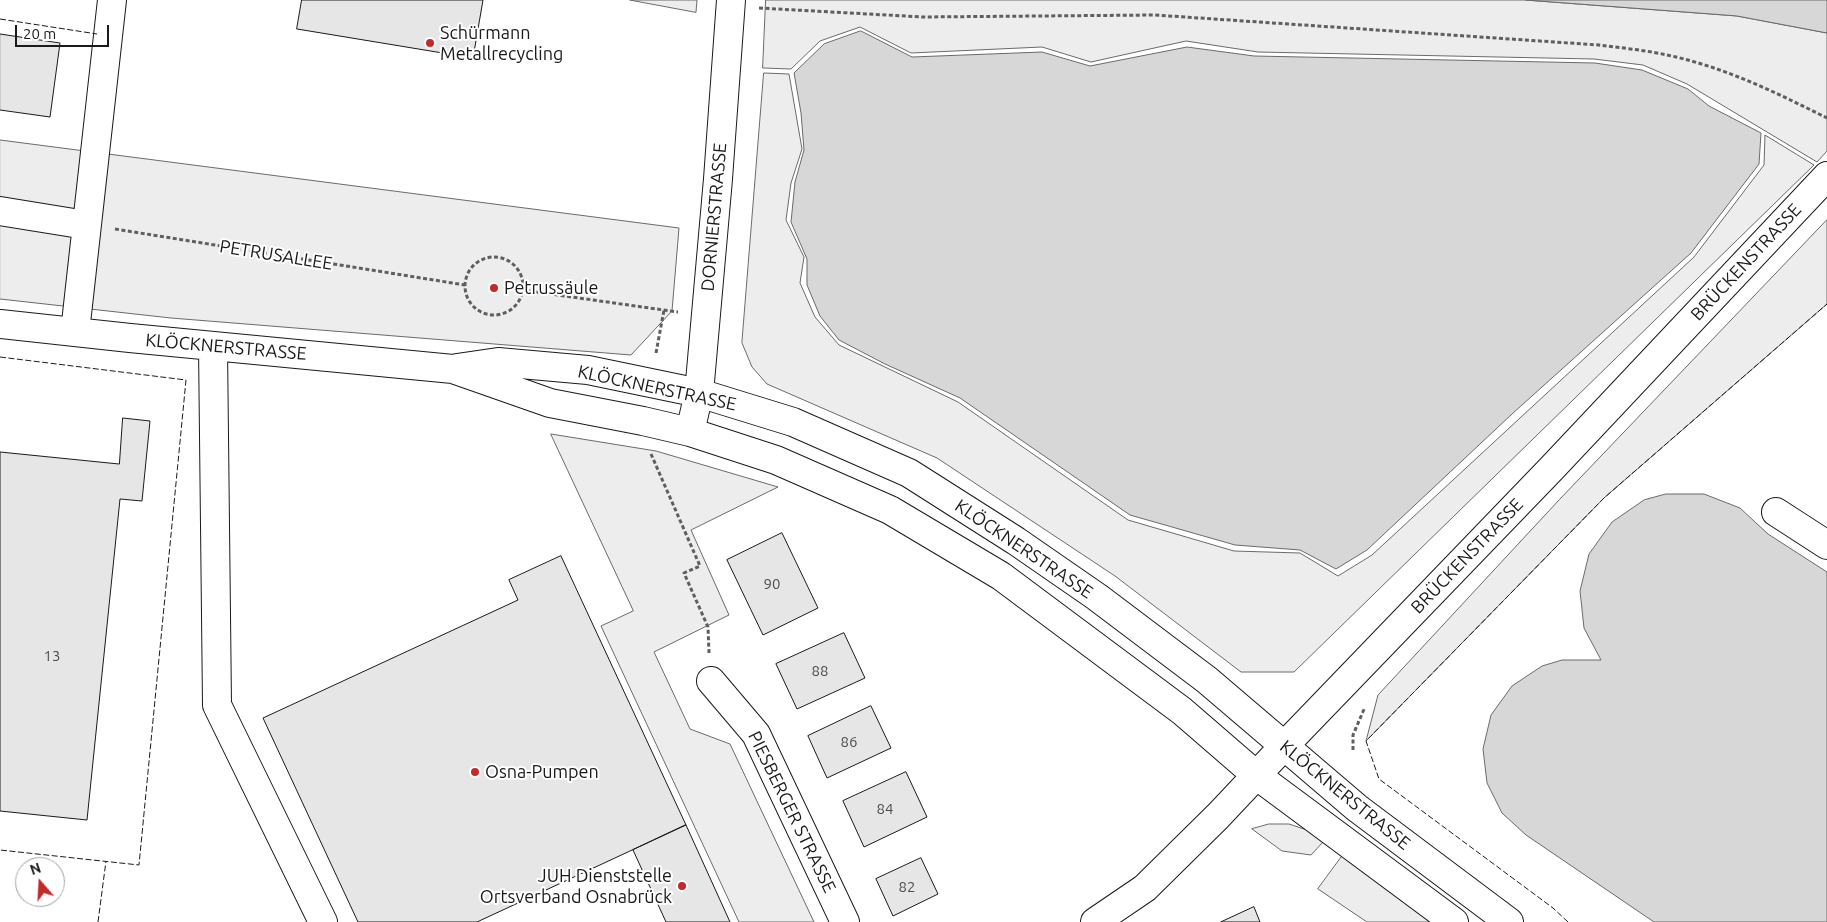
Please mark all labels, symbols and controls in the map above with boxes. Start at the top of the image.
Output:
scale bar [18,15,111,47]
place label: Schürmann Metallrecycling [440,22,563,64]
text: 20 m [23,25,56,42]
marker: Schürmann Metallrecycling [424,37,436,49]
street label: DORNIERSTRASSE [697,142,731,292]
street label: BRÜCKENSTRASSE [1686,199,1806,325]
street label: PETRUSALLEE [218,235,334,275]
place label: Petrussäule [504,277,598,299]
marker: Petrussäule [488,282,500,294]
street label: KLÖCKNERSTRASSE [144,329,308,365]
street label: KLÖCKNERSTRASSE [576,361,738,415]
street label: BRÜCKENSTRASSE [1406,494,1528,618]
street label: KLÖCKNERSTRASSE [951,495,1097,603]
house number: 90 [764,575,780,593]
house number: 13 [44,647,60,665]
house number: 88 [812,662,828,680]
street label: PIESBERGER STRASSE [743,728,841,896]
house number: 86 [841,733,857,751]
street label: KLÖCKNERSTRASSE [1275,736,1415,854]
place label: Osna-Pumpen [485,761,599,783]
marker: Osna-Pumpen [469,766,481,778]
house number: 84 [877,800,893,818]
north arrow [15,857,65,907]
text: N [28,859,43,878]
place label: JUH Dienststelle Ortsverband Osnabrück [480,865,672,908]
house number: 82 [899,878,915,896]
marker: JUH Dienststelle Ortsverband Osnabrück [676,880,688,892]

